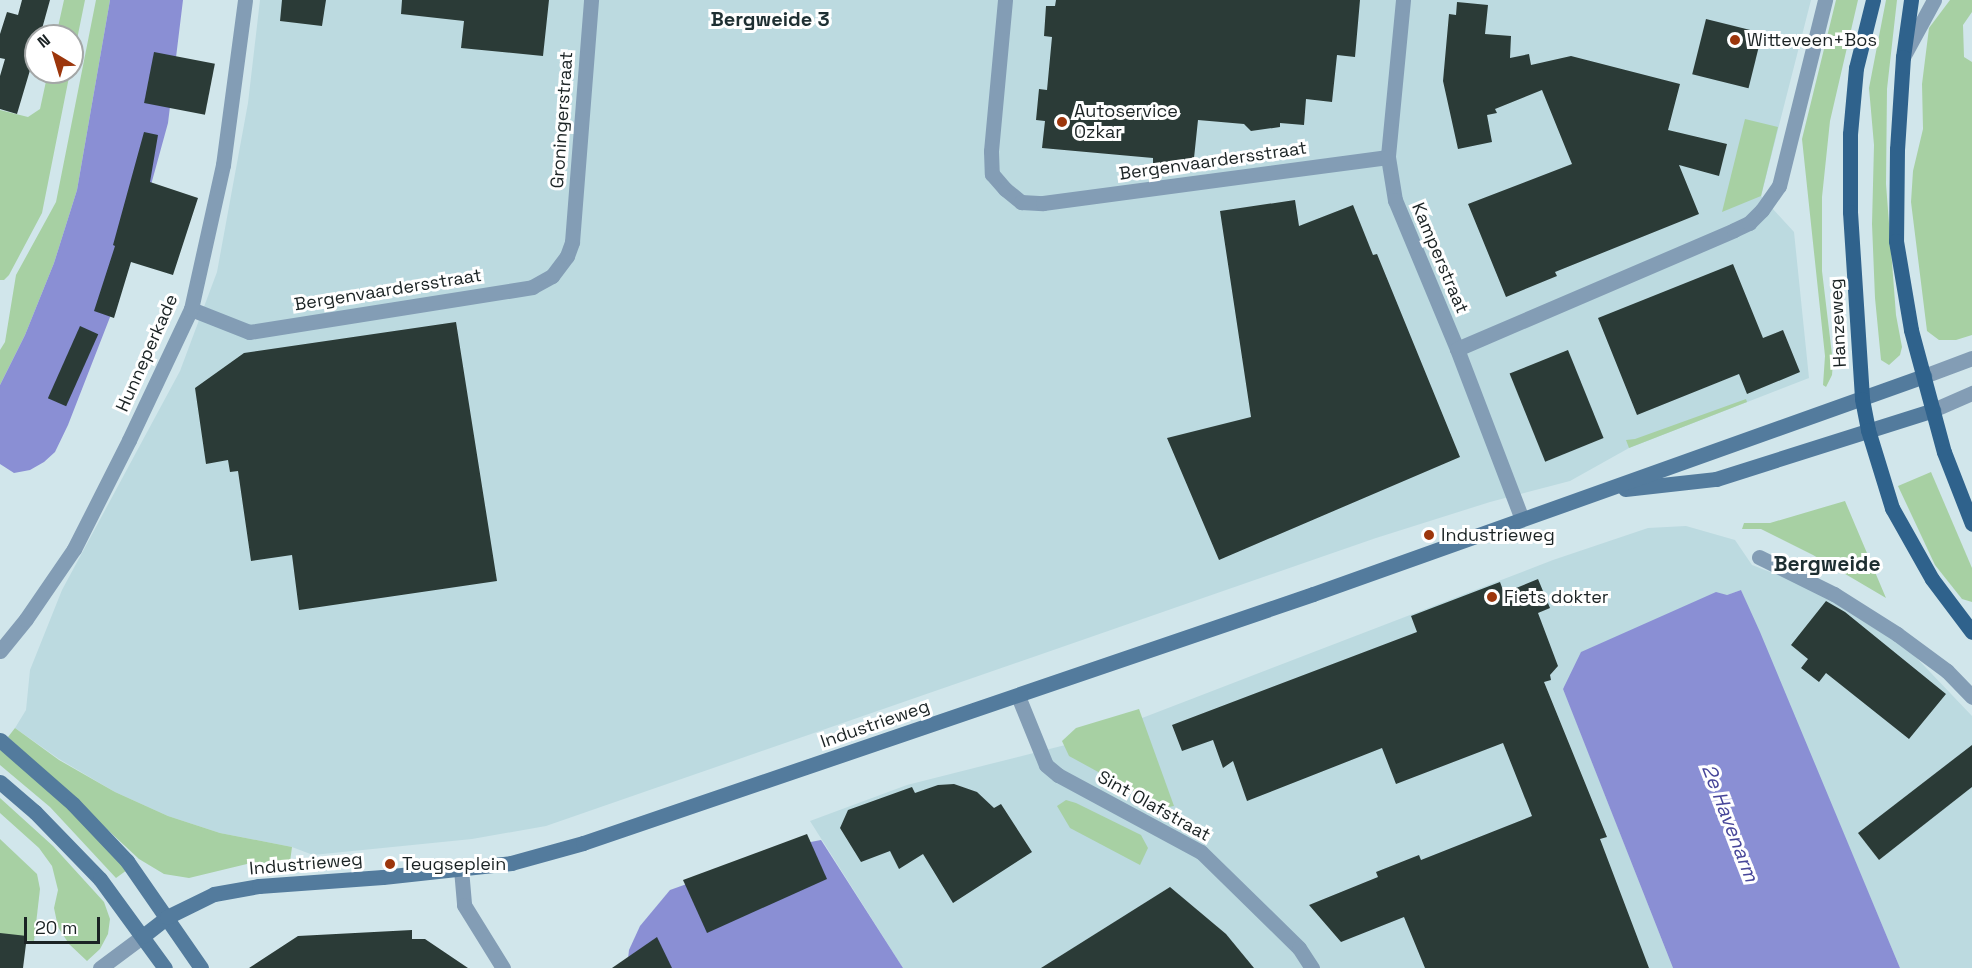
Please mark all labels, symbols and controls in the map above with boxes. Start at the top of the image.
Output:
district label: Bergweide 3 [710,7,830,31]
north arrow [24,24,84,84]
text: N [33,29,55,53]
place label: Witteveen+Bos [1747,29,1877,51]
marker: Witteveen+Bos [1728,33,1742,47]
street label: Groningerstraat [546,51,578,189]
place label: Autoservice Ozkar [1074,101,1178,144]
marker: Autoservice Ozkar [1055,115,1069,129]
street label: Bergenvaardersstraat [1118,137,1308,185]
street label: Kamperstraat [1407,199,1473,317]
street label: Bergenvaardersstraat [293,265,483,315]
street label: Hanzeweg [1825,278,1851,368]
street label: Hunneperkade [111,291,183,415]
place label: Industrieweg [1441,524,1555,546]
marker: Industrieweg [1422,528,1436,542]
district label: Bergweide [1773,551,1881,577]
place label: Fiets dokter [1504,586,1609,608]
marker: Fiets dokter [1485,590,1499,604]
street label: Industrieweg [818,695,932,753]
water label: 2e Havenarm [1697,761,1763,885]
street label: Sint Olafstraat [1094,766,1214,846]
street label: Industrieweg [248,848,364,880]
place label: Teugseplein [402,853,506,875]
marker: Teugseplein [383,857,397,871]
scale bar [27,905,104,943]
text: 20 m [35,916,78,939]

